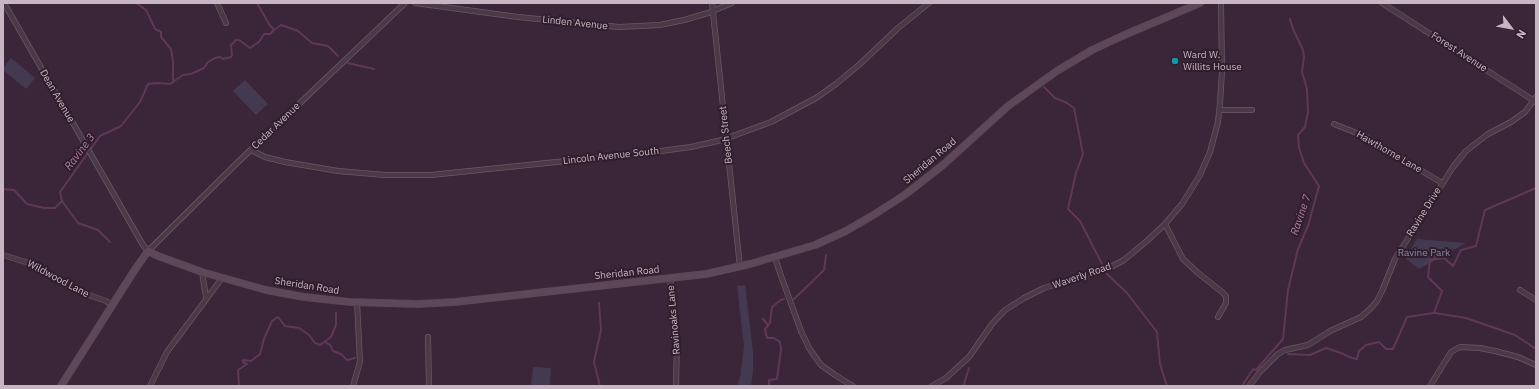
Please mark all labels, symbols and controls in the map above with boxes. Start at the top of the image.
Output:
north arrow [1491,8,1531,48]
street label: Linden Avenue [542,14,608,32]
text: N [1513,27,1529,41]
street label: Forest Avenue [1429,30,1489,74]
place label: Ward W. Willits House [1183,49,1242,72]
marker: Ward W. Willits House [1170,56,1180,66]
street label: Dean Avenue [37,67,77,125]
street label: Cedar Avenue [249,100,303,152]
street label: Beech Street [717,106,735,164]
street label: Hawthorne Lane [1354,128,1424,176]
water label: Ravine 3 [62,131,98,173]
street label: Sheridan Road [901,135,959,187]
street label: Lincoln Avenue South [562,145,660,167]
street label: Ravine Drive [1404,185,1444,239]
water label: Ravine 7 [1288,193,1314,237]
park label: Ravine Park [1398,247,1450,259]
street label: Wildwood Lane [25,258,91,300]
street label: Waverly Road [1051,260,1113,292]
street label: Sheridan Road [594,264,660,282]
street label: Sheridan Road [274,275,340,297]
street label: Ravinoaks Lane [665,285,683,355]

